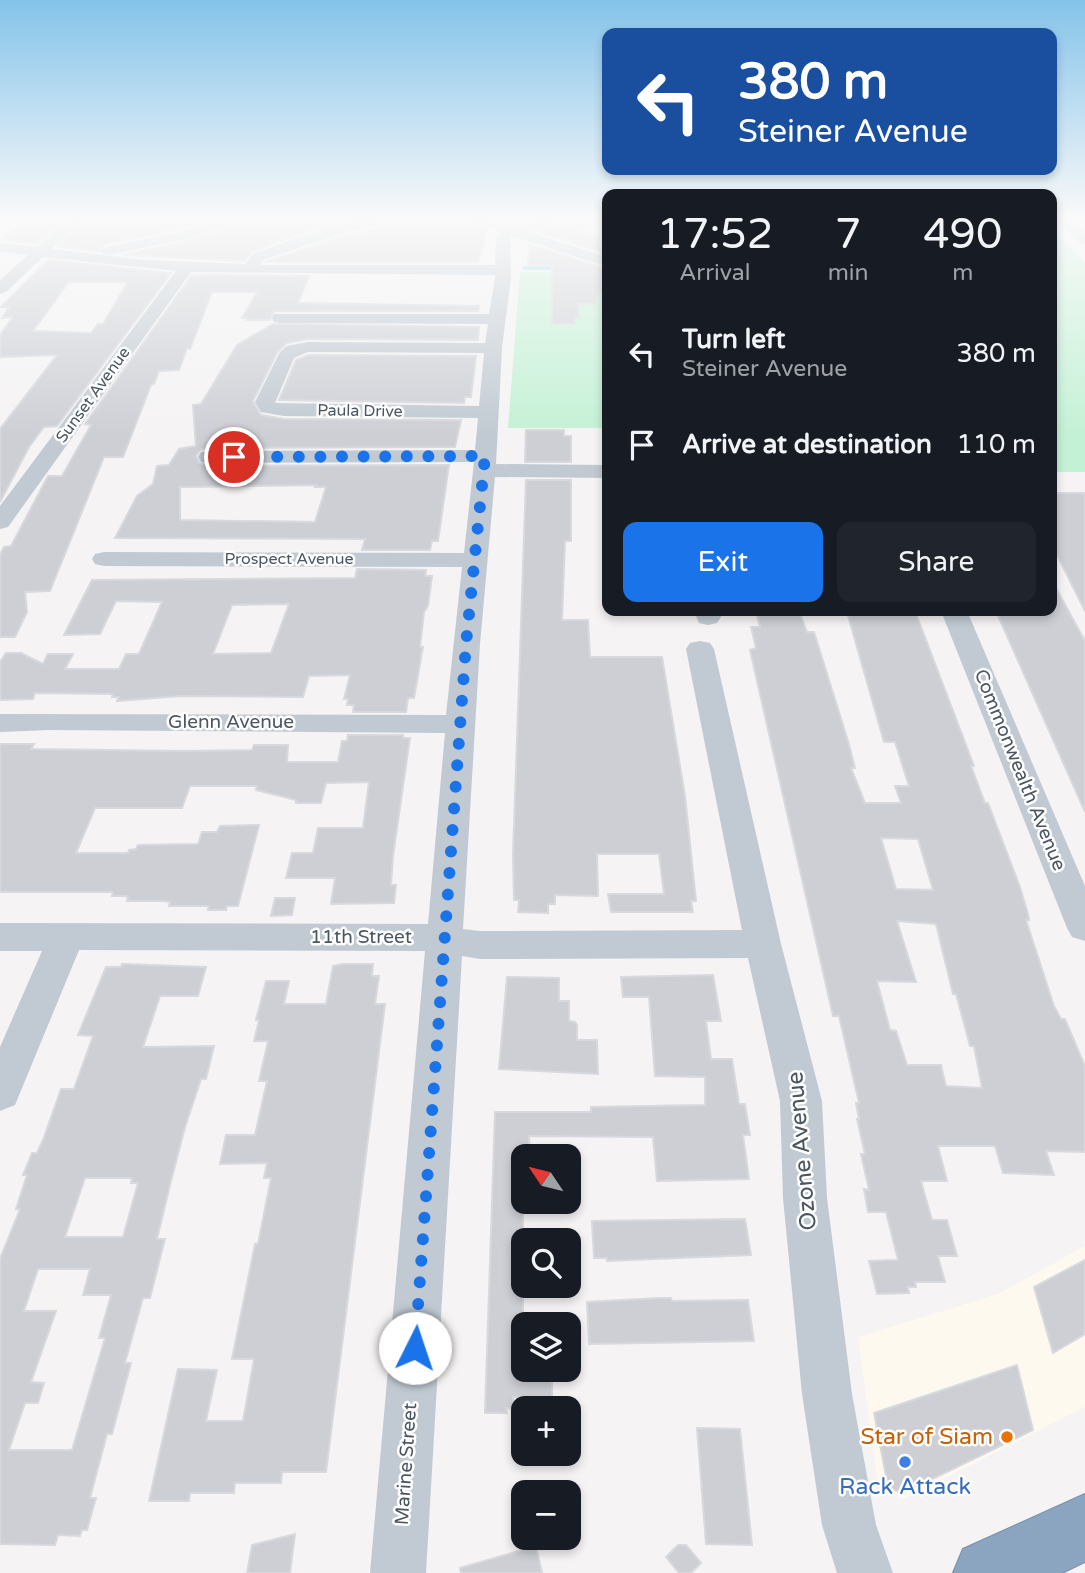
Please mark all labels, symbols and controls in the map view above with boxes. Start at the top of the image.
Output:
text: 380 m [738,53,888,112]
icon: left [623,56,714,147]
text: Steiner Avenue [738,113,968,151]
text: 17:52 [657,209,773,260]
text: 7 [835,209,861,260]
text: 490 [923,209,1002,260]
text: Arrival [679,259,750,287]
text: min [828,259,869,287]
text: m [952,259,973,287]
text: Turn left [682,324,785,355]
icon: left [623,335,661,373]
text: 380 m [956,338,1036,369]
street label: Sunset Avenue [52,343,134,447]
text: Steiner Avenue [682,355,847,383]
street label: Paula Drive [317,400,403,422]
icon: arrive [623,426,661,464]
pin [204,427,264,487]
text: Arrive at destination [682,429,932,460]
text: 110 m [956,429,1036,460]
icon: arrive [215,438,253,476]
button: Exit [623,522,823,602]
button: Share [837,522,1036,602]
street label: Prospect Avenue [224,549,354,569]
street label: Commonwealth Avenue [970,666,1070,874]
street label: Glenn Avenue [168,711,294,733]
street label: 11th Street [310,926,412,948]
street label: Ozone Avenue [781,1070,823,1232]
north arrow [511,1144,581,1214]
map controls [511,1144,581,1550]
button: search [511,1228,581,1298]
position arrow [378,1311,452,1385]
button: layers [511,1312,581,1382]
button: + [511,1396,581,1466]
street label: Marine Street [391,1402,421,1526]
place label: Star of Siam [860,1423,993,1451]
marker: Star of Siam [999,1429,1015,1445]
marker: Rack Attack [897,1454,913,1470]
place label: Rack Attack [839,1473,971,1501]
button: − [511,1480,581,1550]

